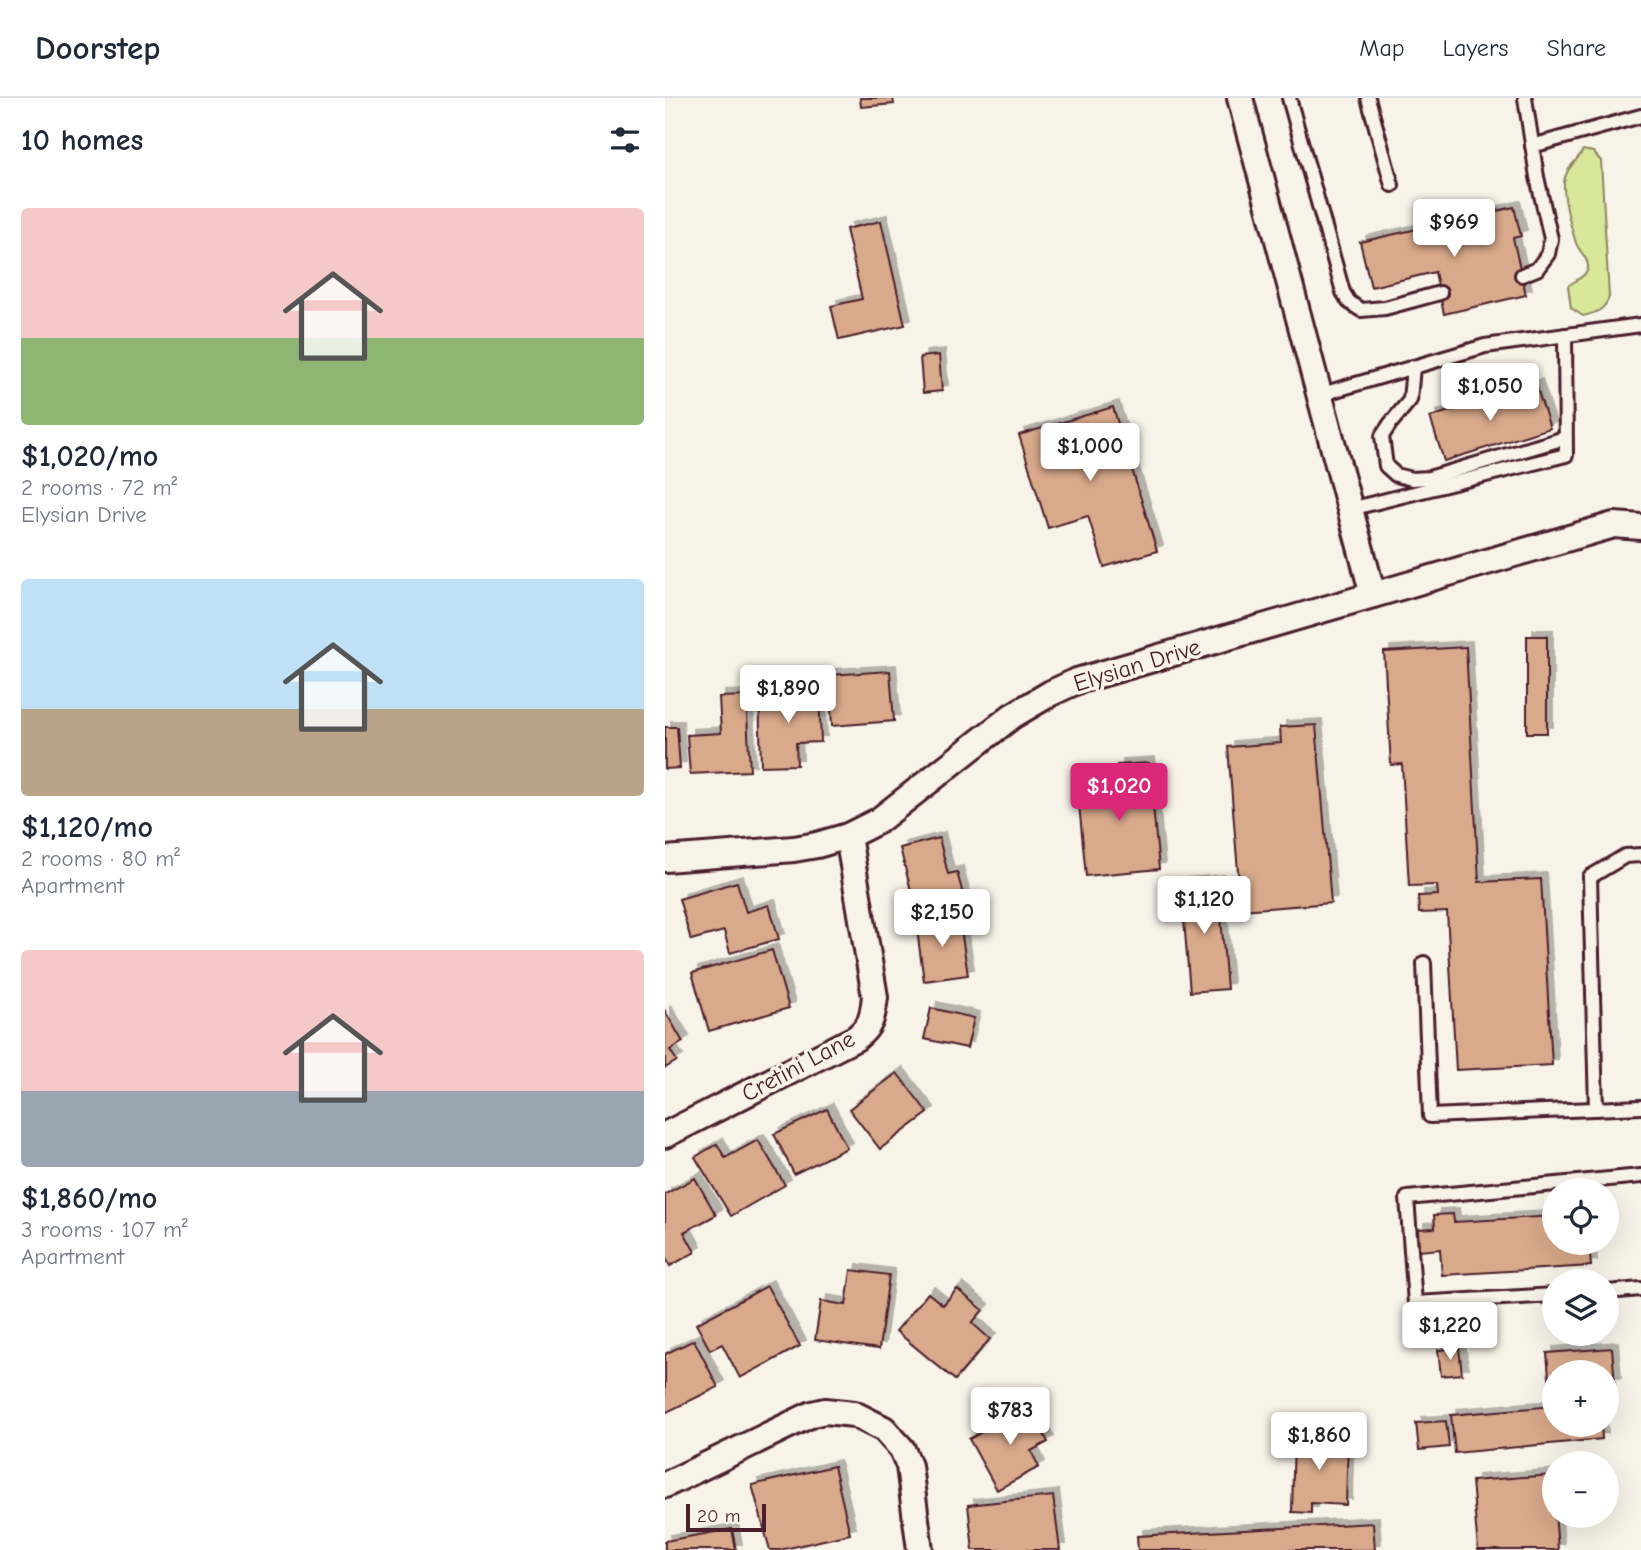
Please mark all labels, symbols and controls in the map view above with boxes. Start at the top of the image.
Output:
text: Doorstep [35,29,160,67]
text: Map [1359,34,1405,62]
text: Layers [1443,34,1508,62]
text: Share [1546,34,1606,62]
icon: filters [606,121,644,159]
text: 10 homes [21,123,143,158]
pin: $969 [1413,200,1495,259]
text: $969 [1429,208,1479,235]
icon: home [270,253,396,379]
pin: $1,050 [1433,364,1547,423]
text: $1,050 [1457,372,1523,399]
pin: $1,000 [1033,424,1147,483]
text: $1,000 [1057,432,1123,459]
text: $1,020/mo [21,439,158,474]
text: 2 rooms · 72 m² [21,474,177,501]
text: Elysian Drive [21,501,147,528]
icon: home [270,624,396,750]
street label: Elysian Drive [1070,632,1204,698]
pin: $1,890 [731,666,845,725]
text: $1,890 [756,674,820,701]
pin: $1,020 [1062,764,1176,823]
text: $1,020 [1086,772,1152,799]
text: $1,120/mo [21,810,153,845]
text: 2 rooms · 80 m² [21,845,180,872]
text: Apartment [21,872,124,899]
pin: $1,120 [1147,876,1261,936]
text: $1,120 [1174,885,1234,912]
pin: $2,150 [885,890,999,949]
text: $2,150 [910,898,974,925]
icon: home [270,995,396,1121]
street label: Cretini Lane [737,1024,859,1108]
map controls [1542,1178,1619,1528]
button: locate [1542,1178,1619,1255]
text: $1,860/mo [21,1181,157,1216]
text: 3 rooms · 107 m² [21,1216,188,1243]
text: Apartment [21,1243,124,1270]
button: layers [1542,1269,1619,1346]
pin: $1,220 [1393,1302,1507,1362]
text: $1,220 [1418,1311,1482,1338]
button: + [1542,1360,1619,1437]
pin: $783 [969,1388,1051,1447]
text: $783 [987,1396,1033,1423]
pin: $1,860 [1262,1412,1376,1472]
text: $1,860 [1287,1421,1351,1448]
button: − [1542,1451,1619,1528]
scale bar [686,1501,767,1533]
text: 20 m [697,1505,741,1527]

